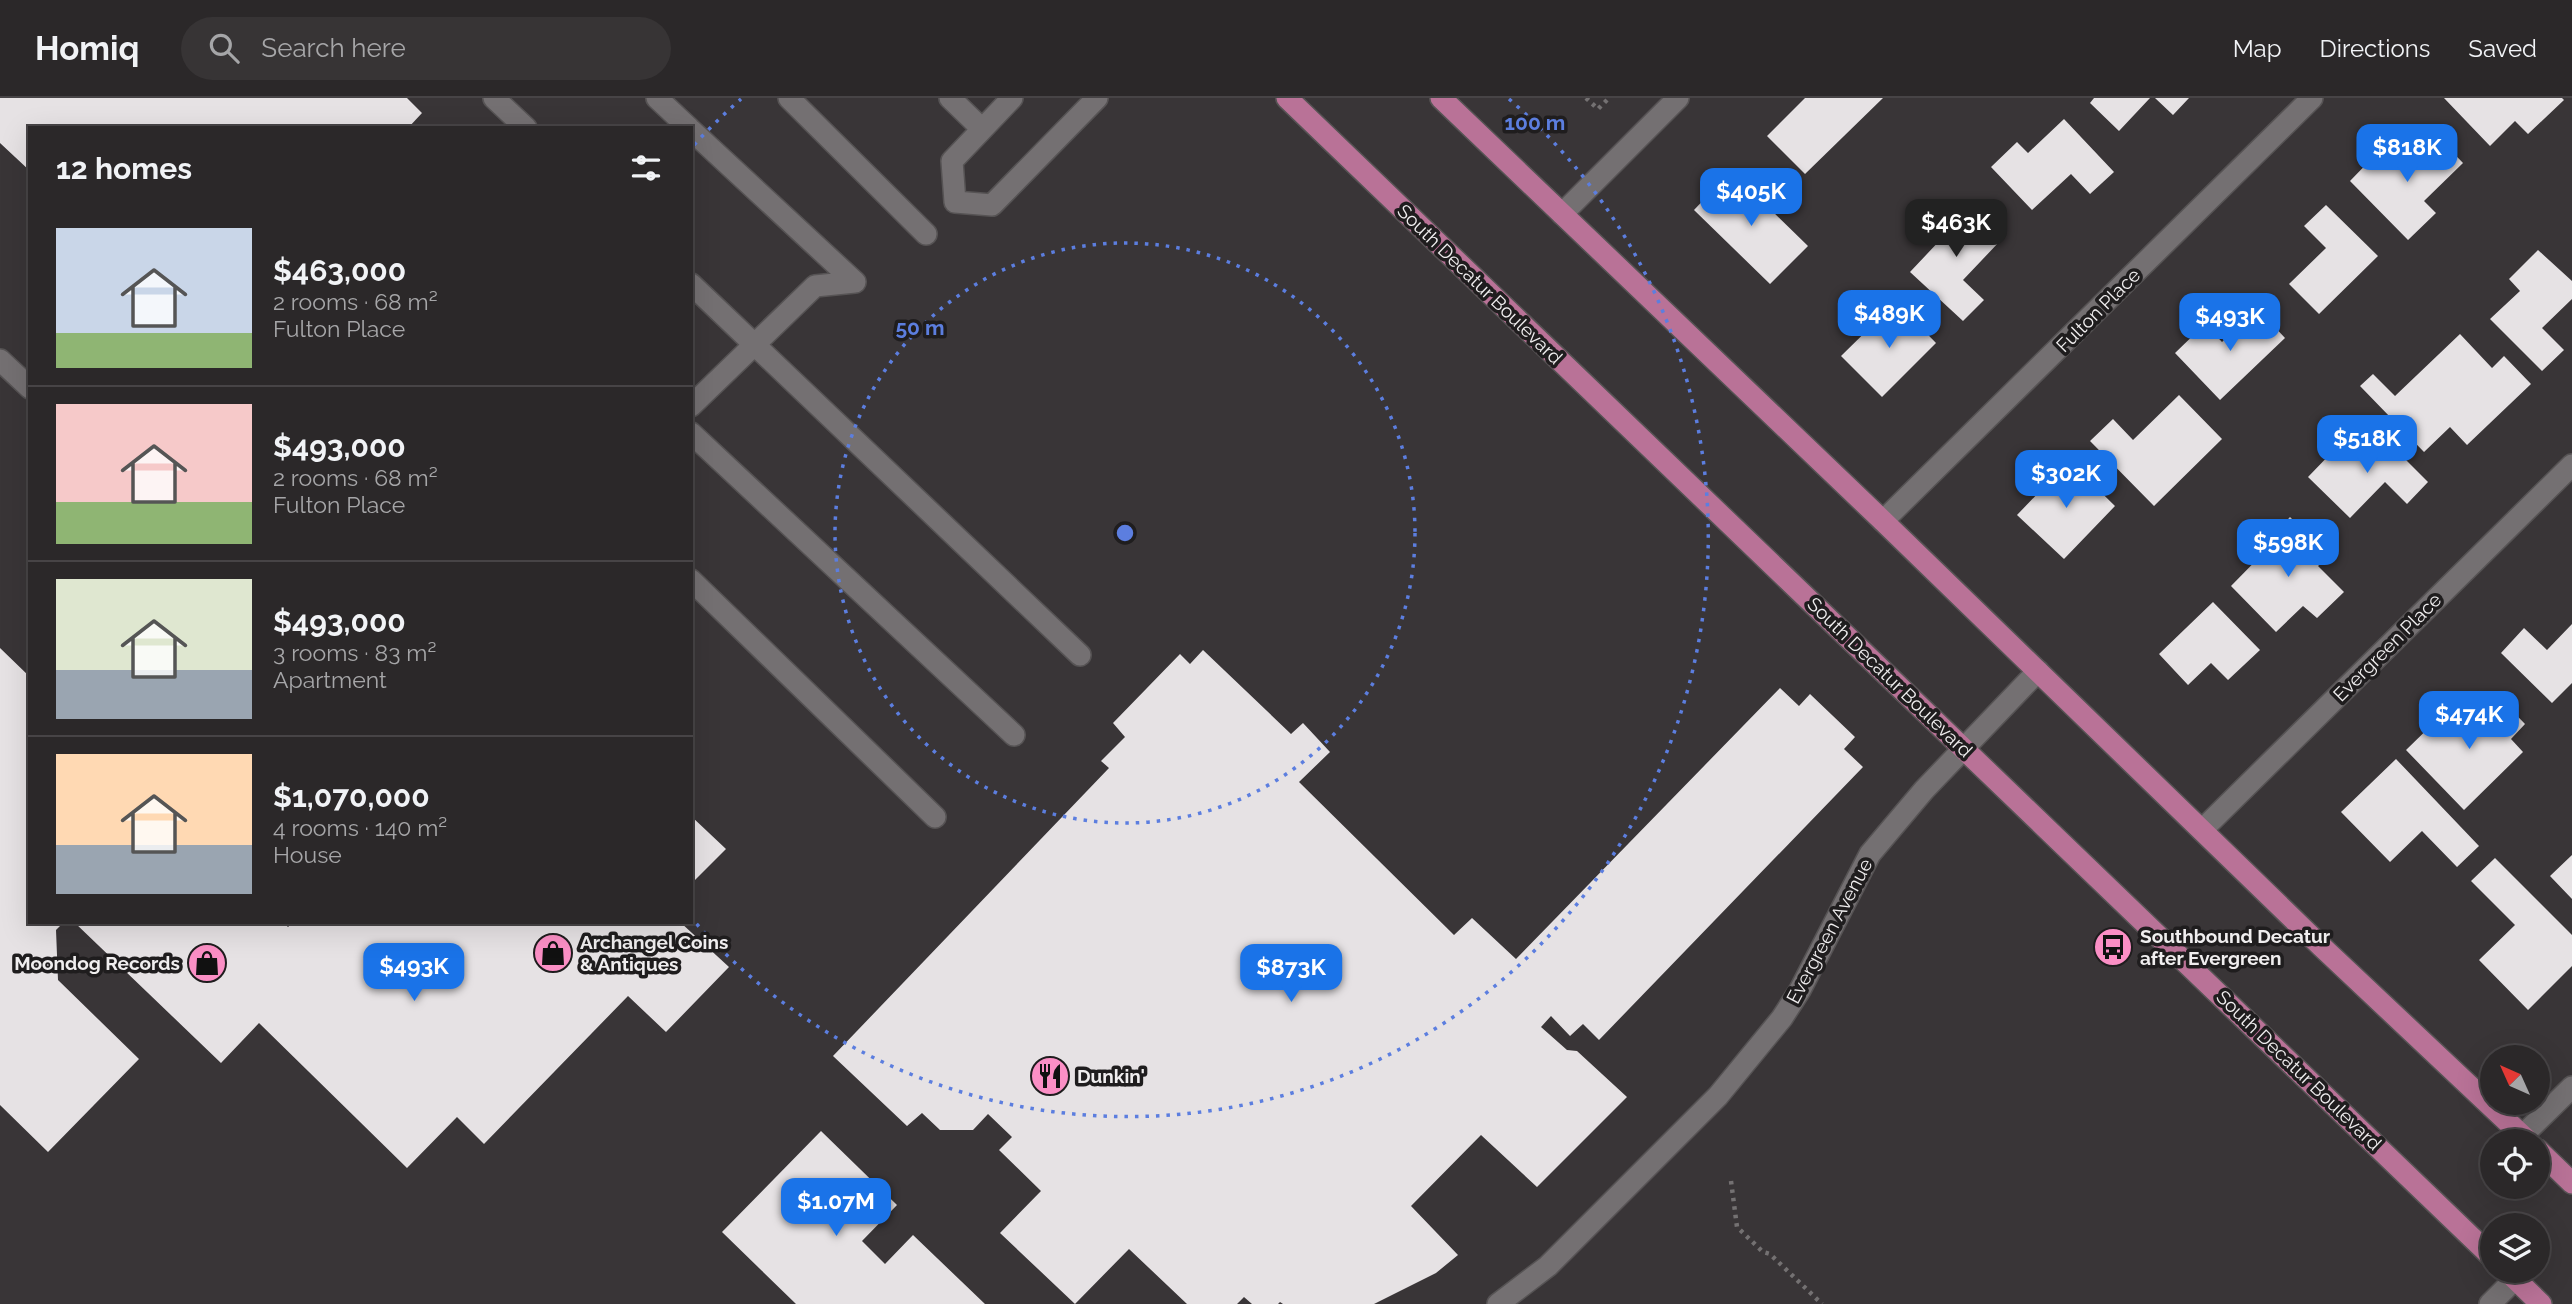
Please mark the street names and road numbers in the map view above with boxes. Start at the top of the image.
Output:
street label: South Decatur Boulevard [1393,200,1567,368]
street label: Fulton Place [2052,264,2144,356]
street label: Evergreen Place [2328,588,2446,706]
street label: South Decatur Boulevard [1803,593,1977,761]
street label: Evergreen Avenue [1782,855,1876,1007]
street label: South Decatur Boulevard [2212,986,2386,1154]

